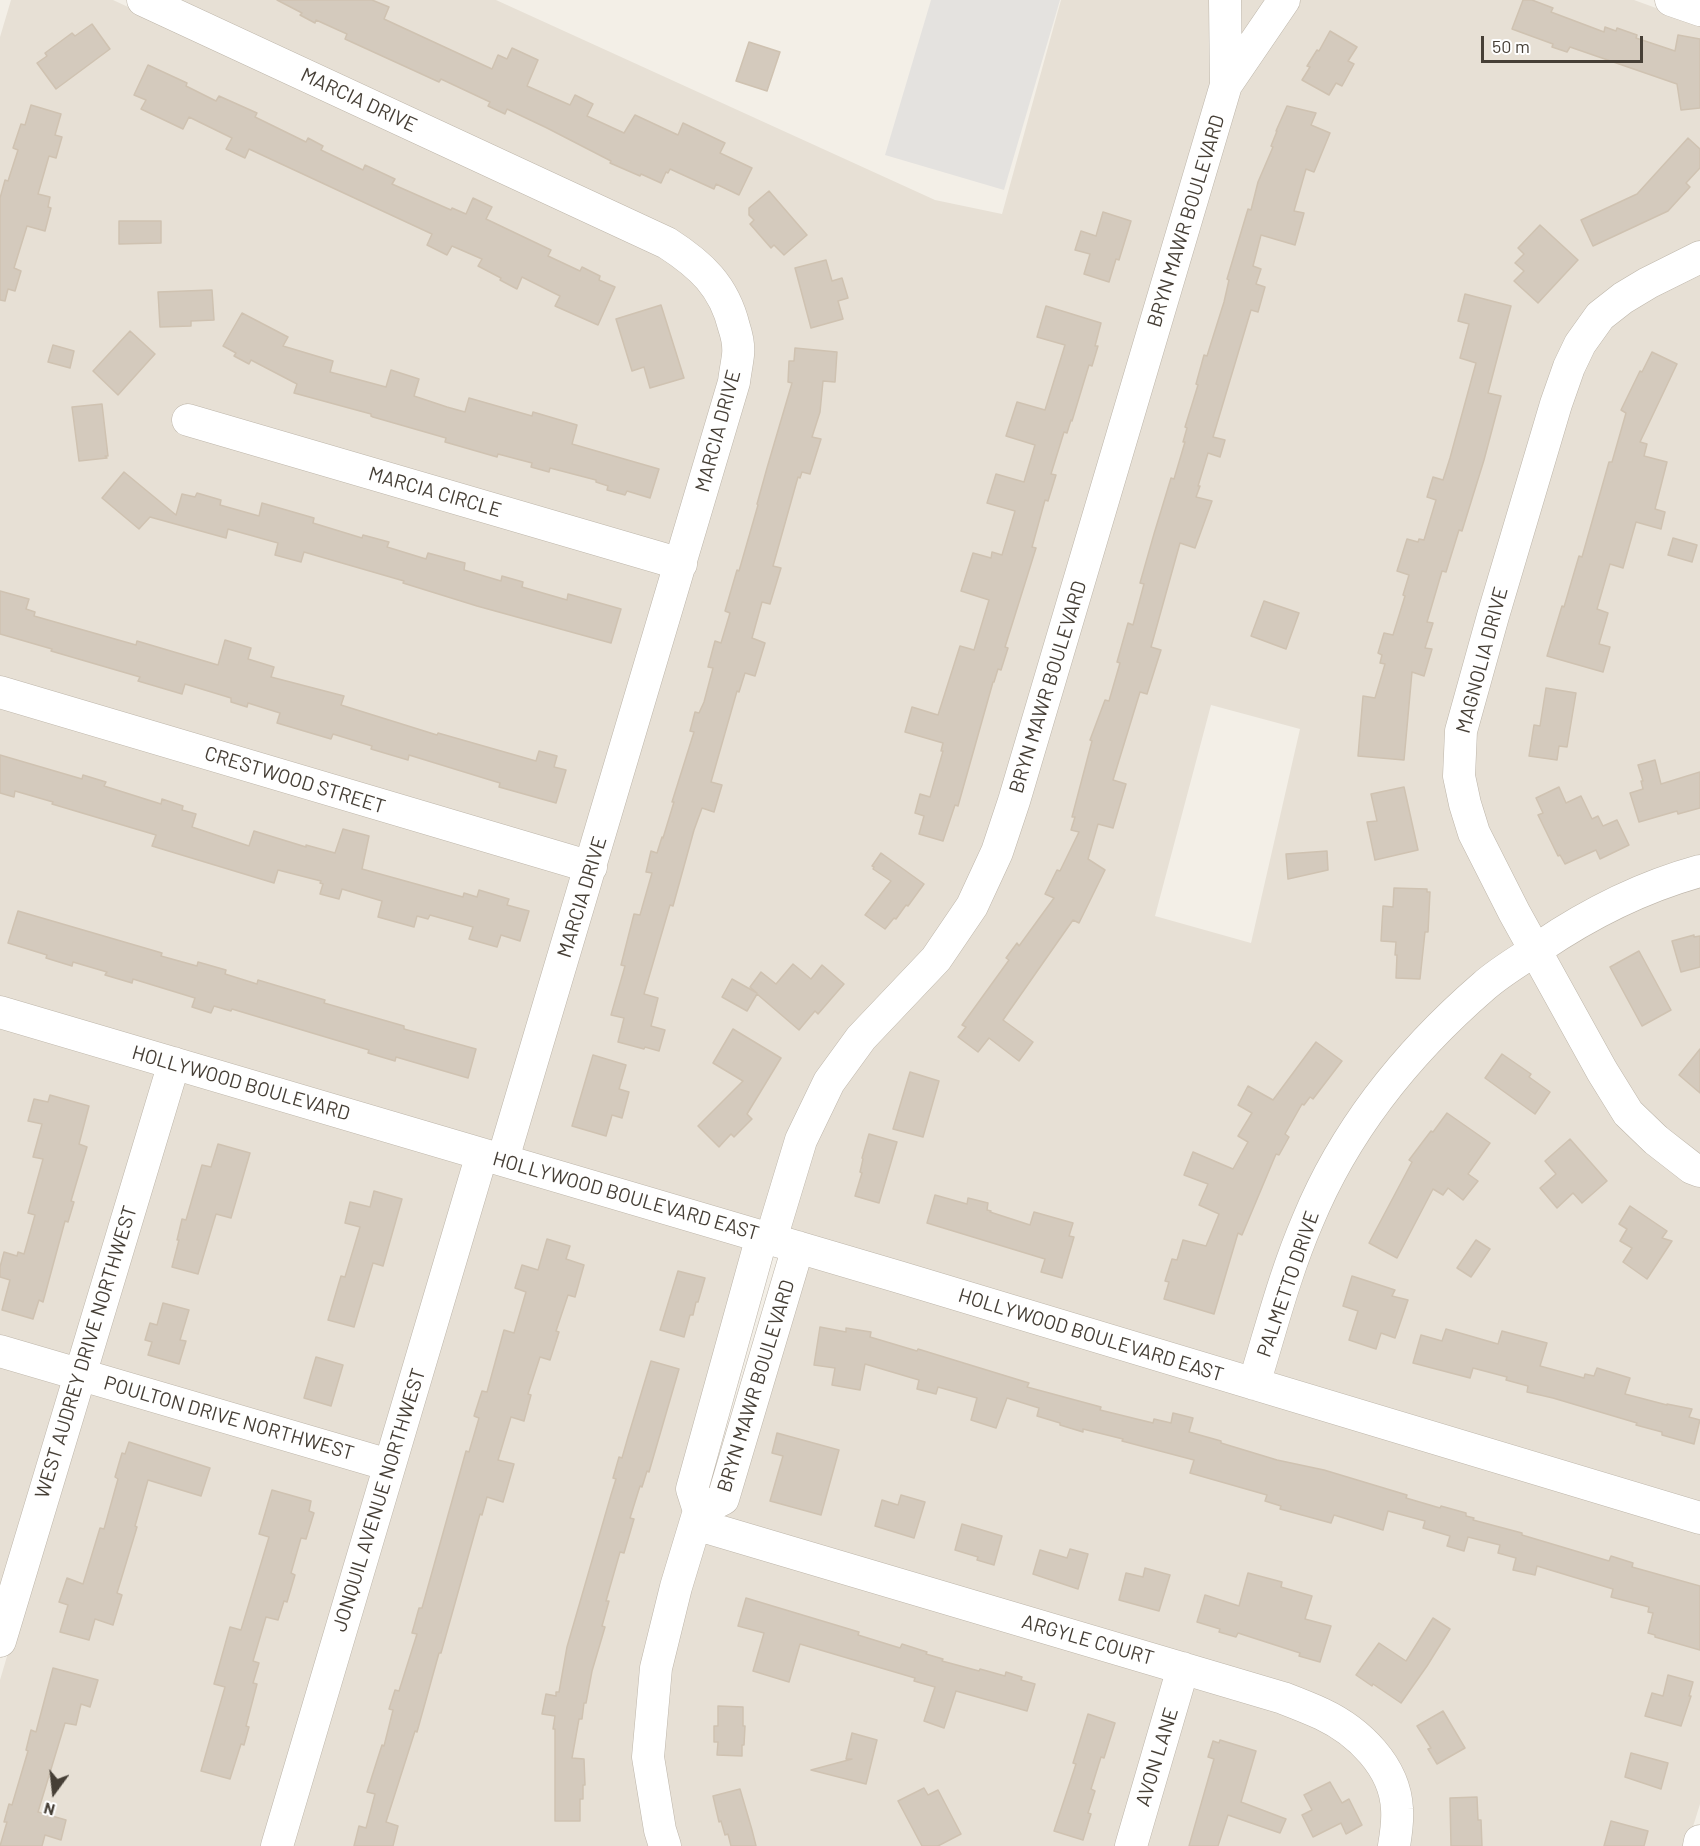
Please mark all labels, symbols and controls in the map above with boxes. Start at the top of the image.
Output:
scale bar [1484,24,1646,62]
text: 50 m [1492,35,1530,57]
street label: MARCIA DRIVE [297,63,421,137]
street label: BRYN MAWR BOULEVARD [1142,112,1230,330]
street label: MARCIA DRIVE [690,367,746,495]
street label: MARCIA CIRCLE [366,462,504,522]
street label: BRYN MAWR BOULEVARD [1004,578,1092,796]
street label: MAGNOLIA DRIVE [1451,584,1513,736]
street label: CRESTWOOD STREET [202,741,388,819]
street label: MARCIA DRIVE [552,833,612,961]
street label: HOLLYWOOD BOULEVARD [129,1040,353,1126]
street label: HOLLYWOOD BOULEVARD EAST [490,1146,762,1246]
street label: WEST AUDREY DRIVE NORTHWEST [30,1203,142,1501]
street label: PALMETTO DRIVE [1252,1208,1324,1360]
street label: BRYN MAWR BOULEVARD [712,1277,800,1495]
street label: HOLLYWOOD BOULEVARD EAST [956,1283,1226,1387]
street label: JONQUIL AVENUE NORTHWEST [327,1365,431,1635]
street label: POULTON DRIVE NORTHWEST [101,1371,357,1465]
street label: ARGYLE COURT [1019,1610,1157,1670]
street label: AVON LANE [1131,1705,1183,1809]
north arrow [24,1762,84,1822]
text: N [42,1799,57,1820]

